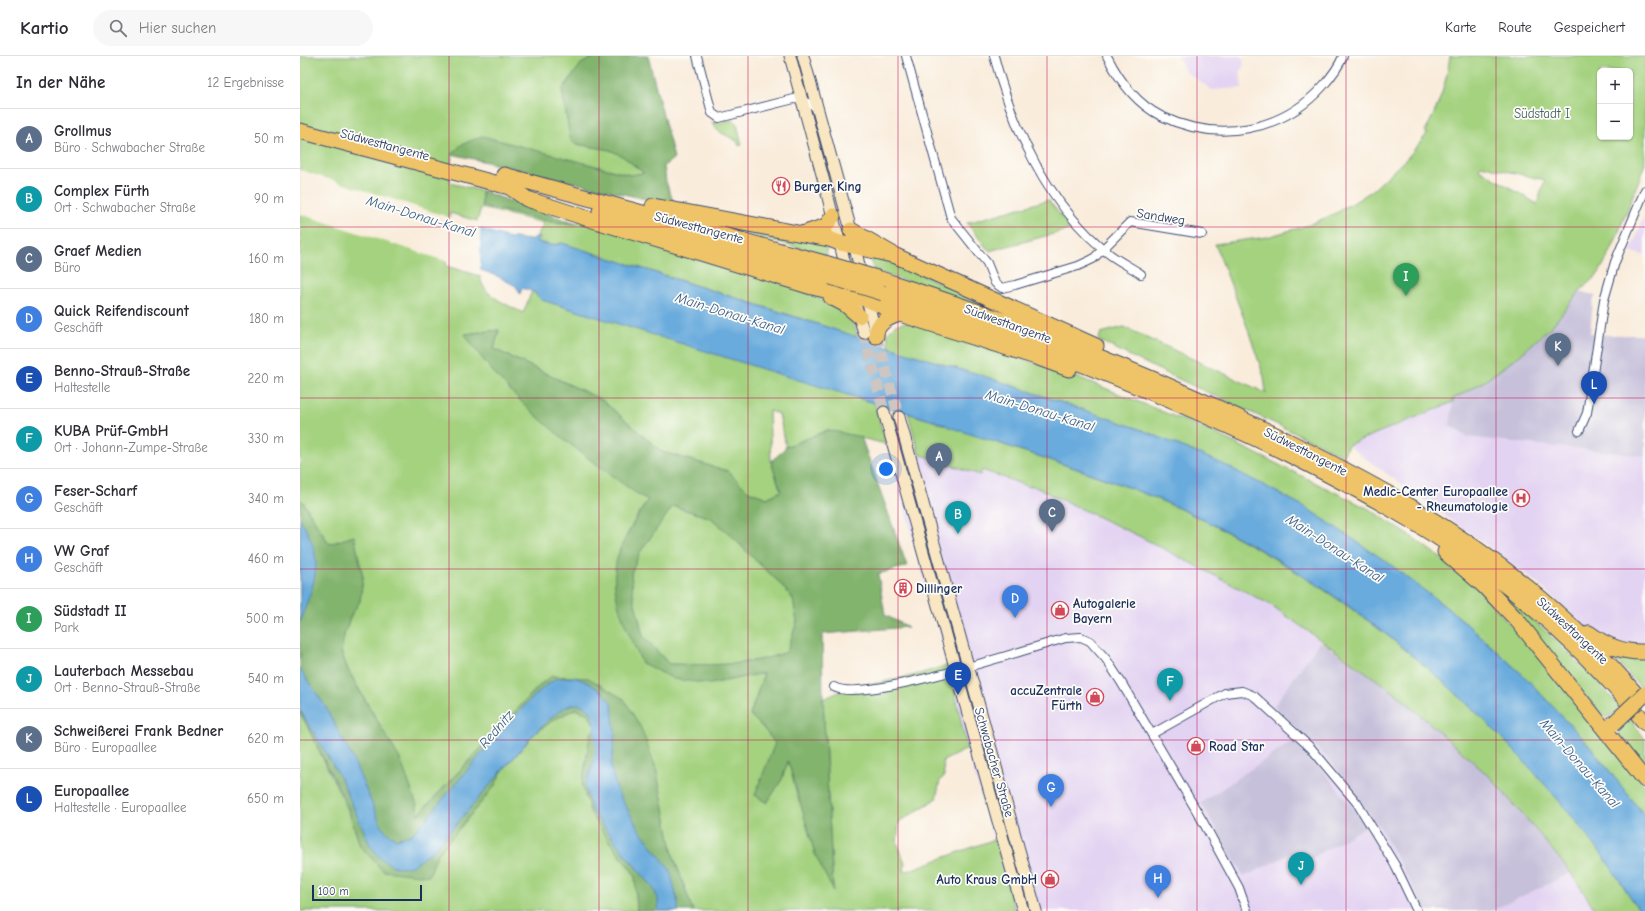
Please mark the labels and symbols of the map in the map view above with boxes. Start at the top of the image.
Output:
park label: Südstadt I [1514,106,1570,121]
street label: Südwesttangente [339,125,432,164]
restaurant icon: Burger King [771,176,791,196]
place label: Burger King [794,179,862,194]
water label: Main-Donau-Kanal [363,192,478,241]
street label: Sandweg [1136,205,1186,228]
street label: Südwesttangente [653,208,746,247]
pin: I [1393,263,1419,296]
water label: Main-Donau-Kanal [672,289,787,338]
street label: Südwesttangente [962,301,1054,346]
pin: K [1545,333,1571,366]
pin: L [1581,371,1607,404]
water label: Main-Donau-Kanal [982,386,1097,435]
street label: Südwesttangente [1262,424,1350,479]
pin: A [926,443,952,476]
your location [876,459,896,479]
place label: Medic-Center Europaallee - Rheumatologie [1363,484,1509,514]
hospital icon: Medic-Center Europaallee - Rheumatologie [1511,488,1531,508]
pin: C [1039,499,1065,532]
pin: B [945,501,971,534]
water label: Main-Donau-Kanal [1282,510,1388,587]
building icon: Dillinger [893,578,913,598]
place label: Dillinger [916,581,963,596]
pin: D [1002,585,1028,618]
street label: Südwesttangente [1534,594,1612,667]
place label: Autogalerie Bayern [1073,596,1136,626]
shop icon: Autogalerie Bayern [1050,600,1070,620]
pin: E [945,662,971,695]
pin: F [1157,668,1183,701]
place label: accuZentrale Fürth [1010,683,1083,713]
shop icon: accuZentrale Fürth [1085,687,1105,707]
water label: Rednitz [476,706,518,752]
street label: Schwabacher Straße [972,706,1017,819]
water label: Main-Donau-Kanal [1535,714,1624,812]
shop icon: Road Star [1186,736,1206,756]
place label: Road Star [1209,739,1265,754]
pin: G [1038,774,1064,807]
pin: J [1288,852,1314,885]
pin: H [1145,865,1171,898]
shop icon: Auto Kraus GmbH [1040,869,1060,889]
place label: Auto Kraus GmbH [936,872,1037,887]
scale bar [312,883,422,902]

